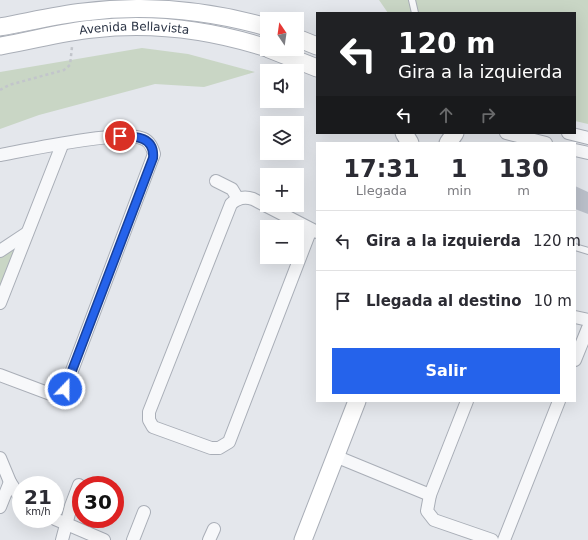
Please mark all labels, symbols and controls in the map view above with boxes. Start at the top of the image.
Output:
north arrow [260,12,304,56]
map controls [260,12,304,264]
street label: Avenida Bellavista [78,19,190,38]
text: 120 m [398,27,495,60]
icon: left [332,28,384,80]
text: Gira a la izquierda [398,61,563,82]
button: sound [260,64,304,108]
icon: left [393,104,415,126]
icon: ahead [435,104,457,126]
icon: right [477,104,499,126]
button: layers [260,116,304,160]
pin [103,119,137,153]
icon: arrive [109,125,131,147]
text: 17:31 [343,155,420,183]
text: 1 [451,155,467,183]
text: 130 [499,155,549,183]
button: + [260,168,304,212]
text: Llegada [356,183,407,198]
text: min [447,183,471,198]
text: m [517,183,530,198]
button: − [260,220,304,264]
icon: left [332,230,354,252]
text: Gira a la izquierda [366,232,521,250]
text: 120 m [533,232,581,250]
icon: arrive [332,290,354,312]
text: Llegada al destino [366,292,521,310]
text: 10 m [533,292,572,310]
button: Salir [332,348,560,394]
position arrow [44,368,86,410]
speed limit sign: 30 [72,476,124,528]
text: 21 [24,485,52,509]
text: km/h [25,506,51,517]

